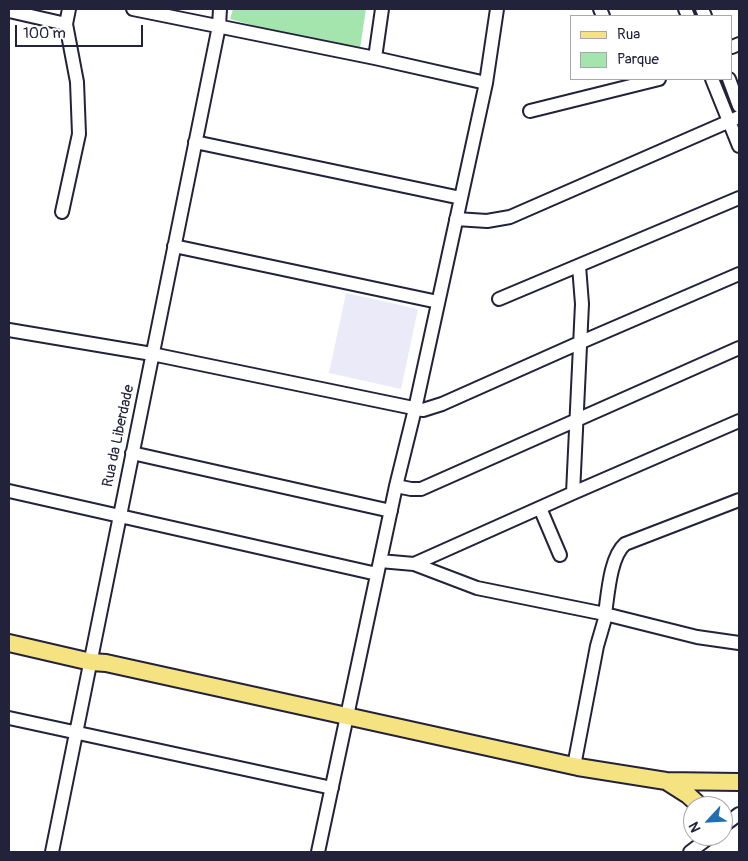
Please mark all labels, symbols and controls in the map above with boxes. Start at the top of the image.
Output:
scale bar [18,15,145,47]
legend [570,15,733,80]
text: 100 m [23,24,66,43]
text: Rua [617,25,640,44]
text: Parque [617,50,659,69]
street label: Rua da Liberdade [99,383,139,489]
north arrow [683,796,733,846]
text: N [685,819,705,835]

